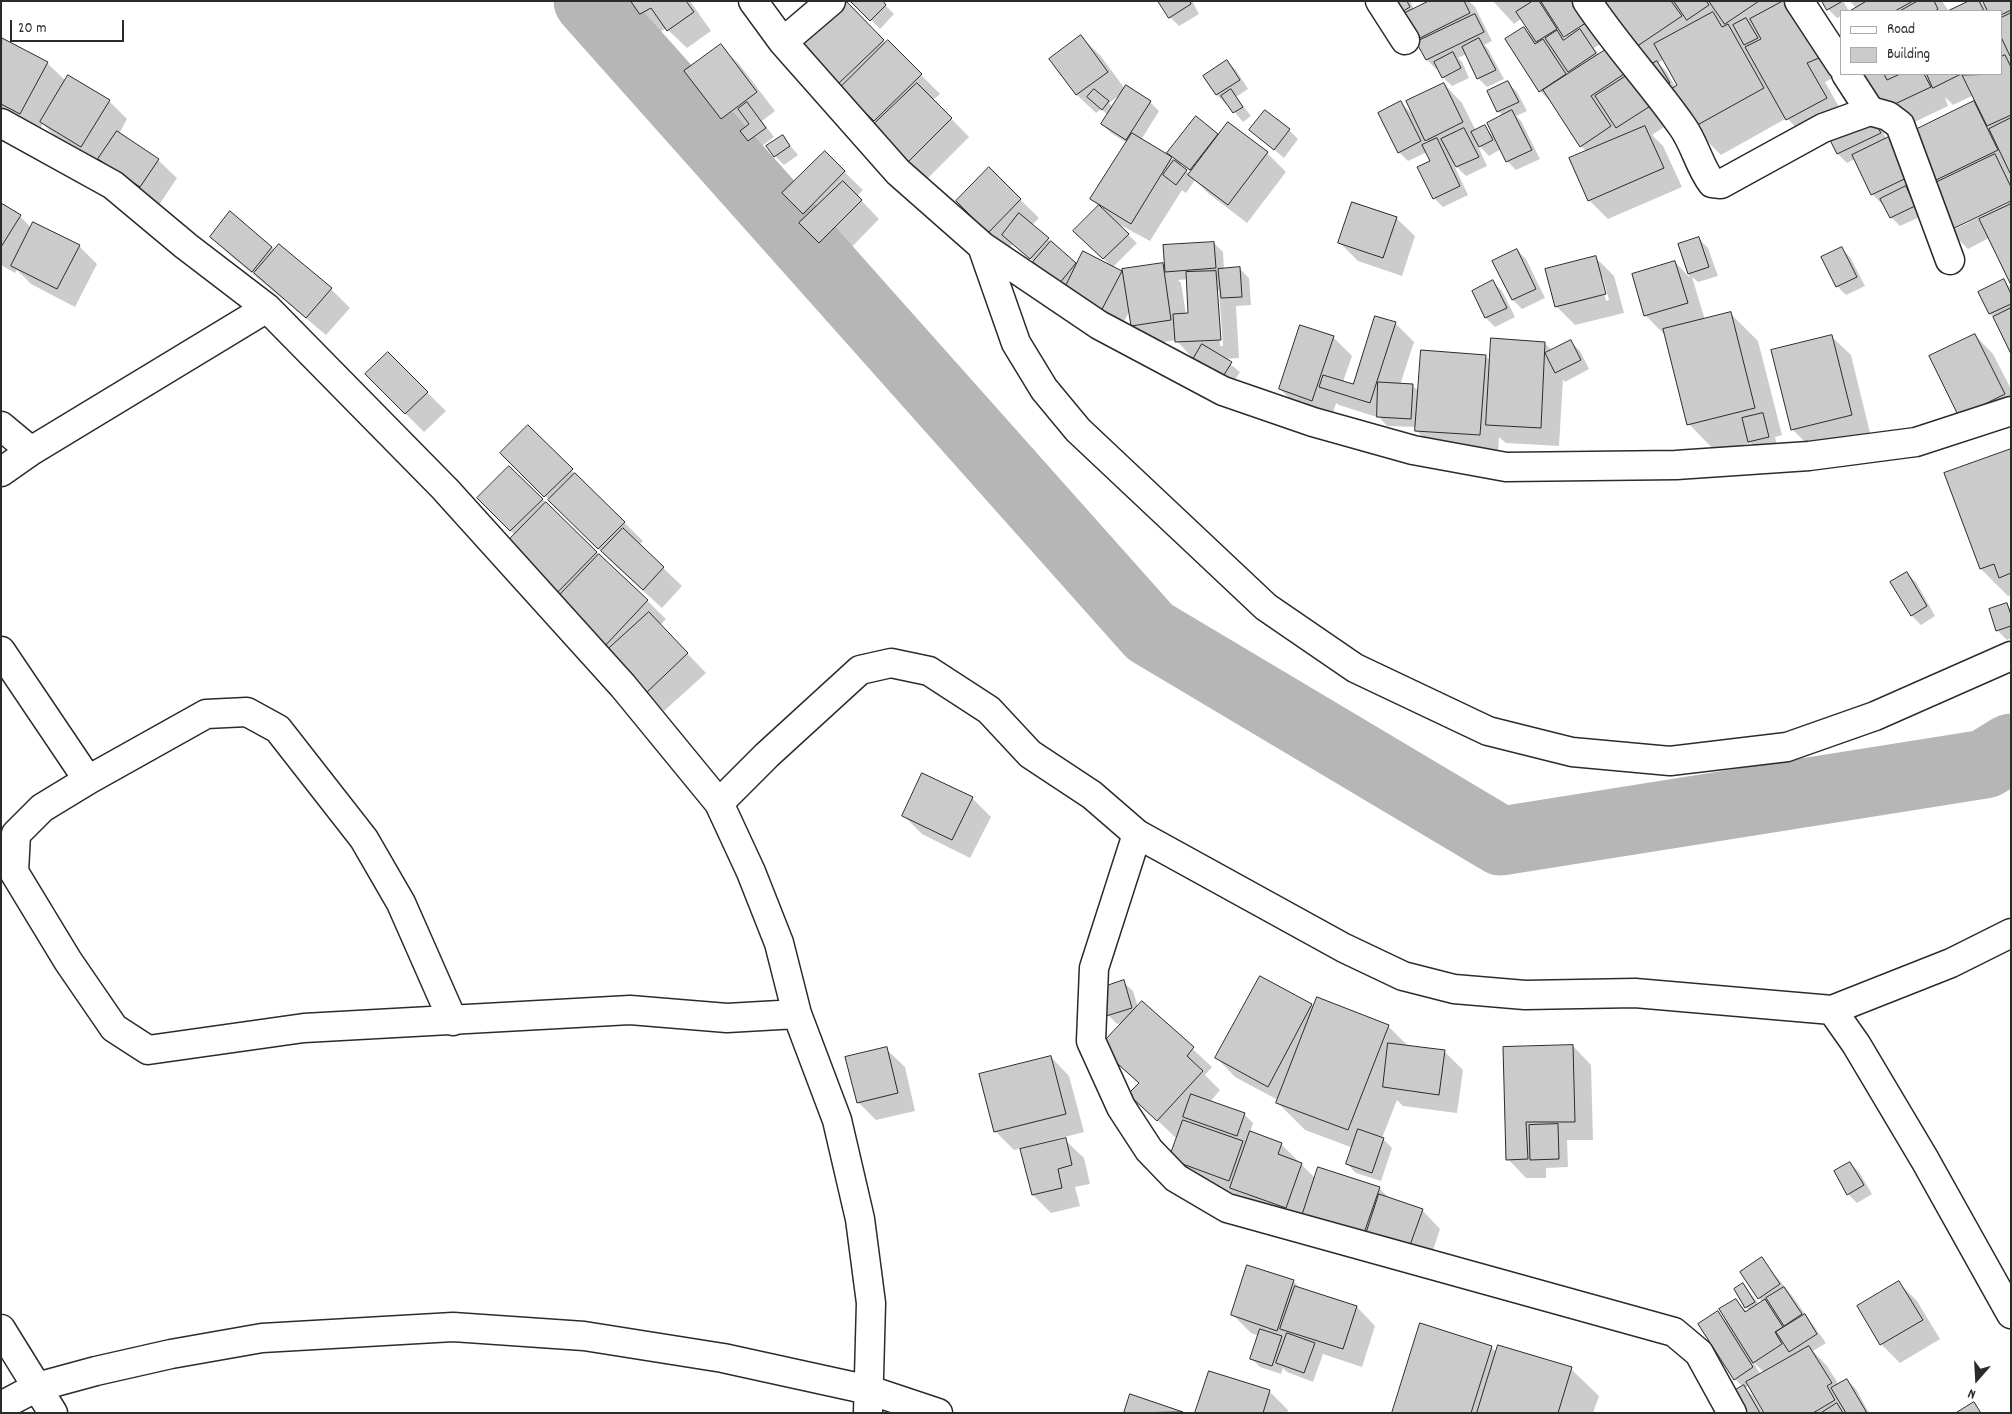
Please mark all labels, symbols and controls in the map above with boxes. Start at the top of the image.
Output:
scale bar [12,10,126,42]
legend [1840,10,2002,75]
text: 20 m [18,18,46,40]
text: Road [1887,19,1915,41]
text: Building [1887,44,1930,66]
north arrow [1952,1354,2002,1404]
text: N [1966,1383,1979,1404]

